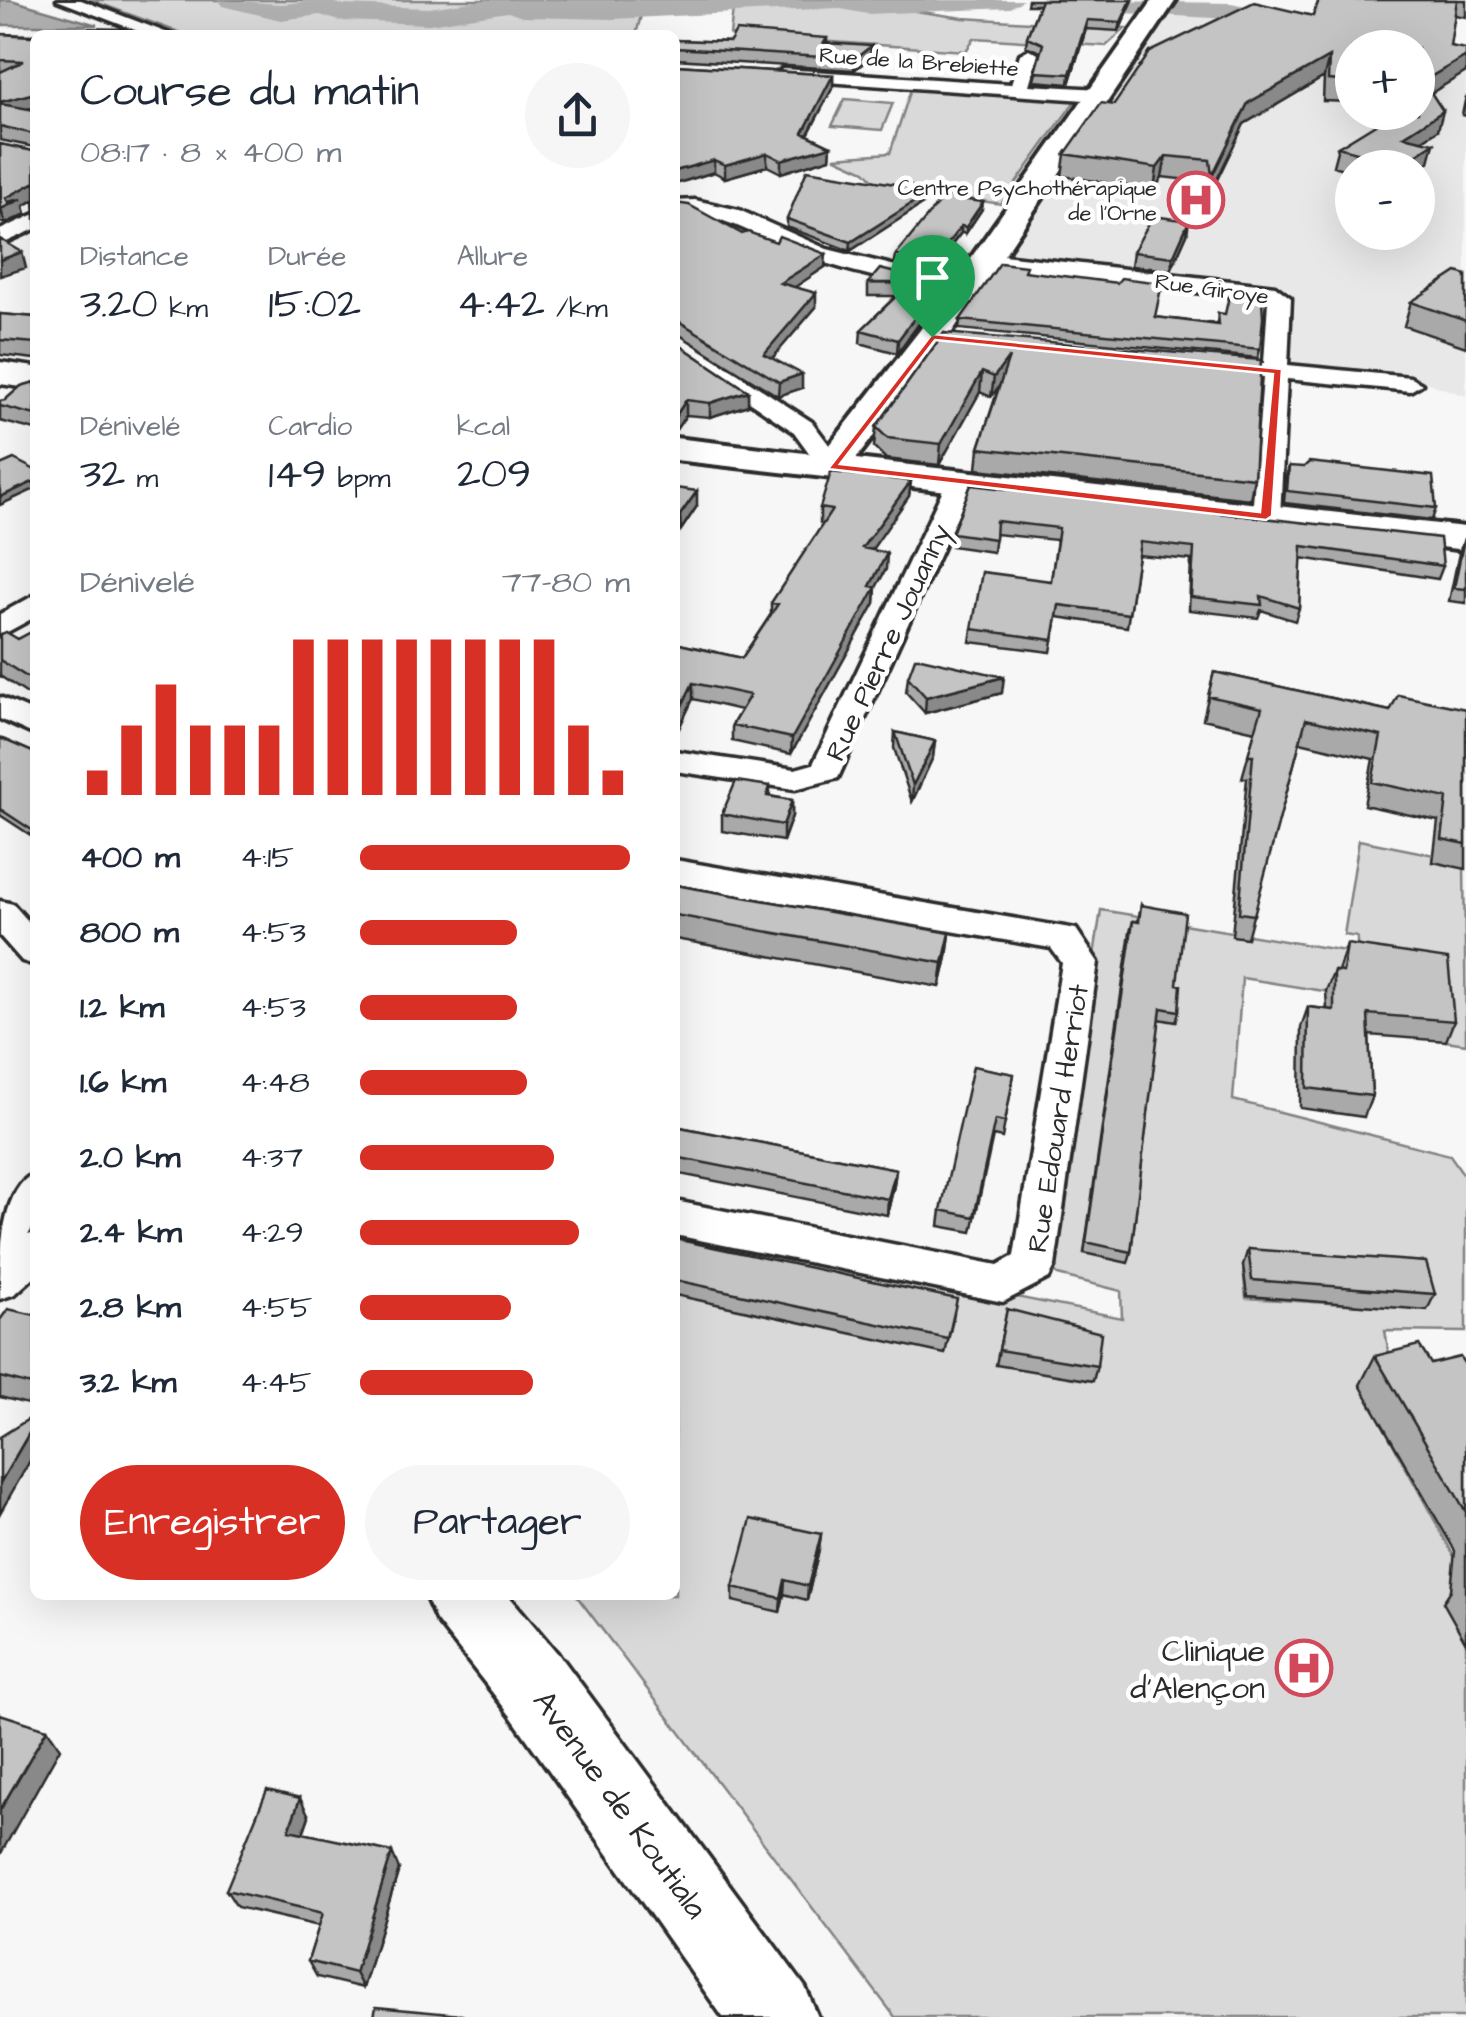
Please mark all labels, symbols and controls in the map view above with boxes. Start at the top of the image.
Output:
map controls [1335,30,1435,250]
button: + [1335,30,1435,130]
street label: Rue de la Brebiette [818,40,1020,85]
text: Course du matin [80,61,419,123]
button: share [525,63,630,168]
text: 08:17 · 8 × 400 m [80,130,342,175]
button: − [1335,150,1435,250]
hospital icon: Centre Psychothérapique de l'Orne [1166,170,1226,230]
place label: Centre Psychothérapique de l'Orne [897,173,1157,229]
pin [890,235,975,338]
text: Distance [80,237,189,276]
text: Durée [268,237,346,276]
text: Allure [457,237,528,276]
icon: arrive [905,250,960,305]
street label: Rue Giroye [1153,266,1271,314]
text: 3.20 [80,276,158,334]
text: 15:02 [268,276,361,334]
text: 4:42 [457,276,545,334]
text: km [158,289,208,328]
text: /km [545,289,608,328]
text: Dénivelé [80,407,181,446]
text: Cardio [268,407,352,446]
text: kcal [457,407,510,446]
text: 32 [80,446,125,504]
text: 149 [268,446,326,504]
text: 209 [457,446,531,504]
text: m [125,459,158,498]
text: bpm [326,459,391,498]
street label: Rue Pierre Jouanny [816,518,962,768]
text: Dénivelé [80,560,195,605]
text: 77–80 m [502,560,630,605]
text: 400 m [80,835,180,880]
text: 4:15 [240,835,294,880]
text: 800 m [80,910,179,955]
text: 4:53 [240,910,306,955]
street label: Rue Edouard Herriot [1018,981,1099,1255]
text: 1.2 km [80,985,164,1030]
text: 4:53 [240,985,306,1030]
text: 1.6 km [80,1060,166,1105]
text: 4:48 [240,1060,310,1105]
text: 2.0 km [80,1135,180,1180]
text: 4:37 [240,1135,303,1180]
text: 2.4 km [80,1210,182,1255]
text: 4:29 [240,1210,304,1255]
text: 2.8 km [80,1285,181,1330]
text: 4:55 [240,1285,312,1330]
text: 3.2 km [80,1360,176,1405]
text: 4:45 [240,1360,312,1405]
button: Enregistrer [80,1465,345,1580]
button: Partager [365,1465,630,1580]
place label: Clinique d'Alençon [1130,1629,1265,1711]
hospital icon: Clinique d'Alençon [1274,1638,1334,1698]
street label: Avenue de Koutiala [522,1682,718,1928]

